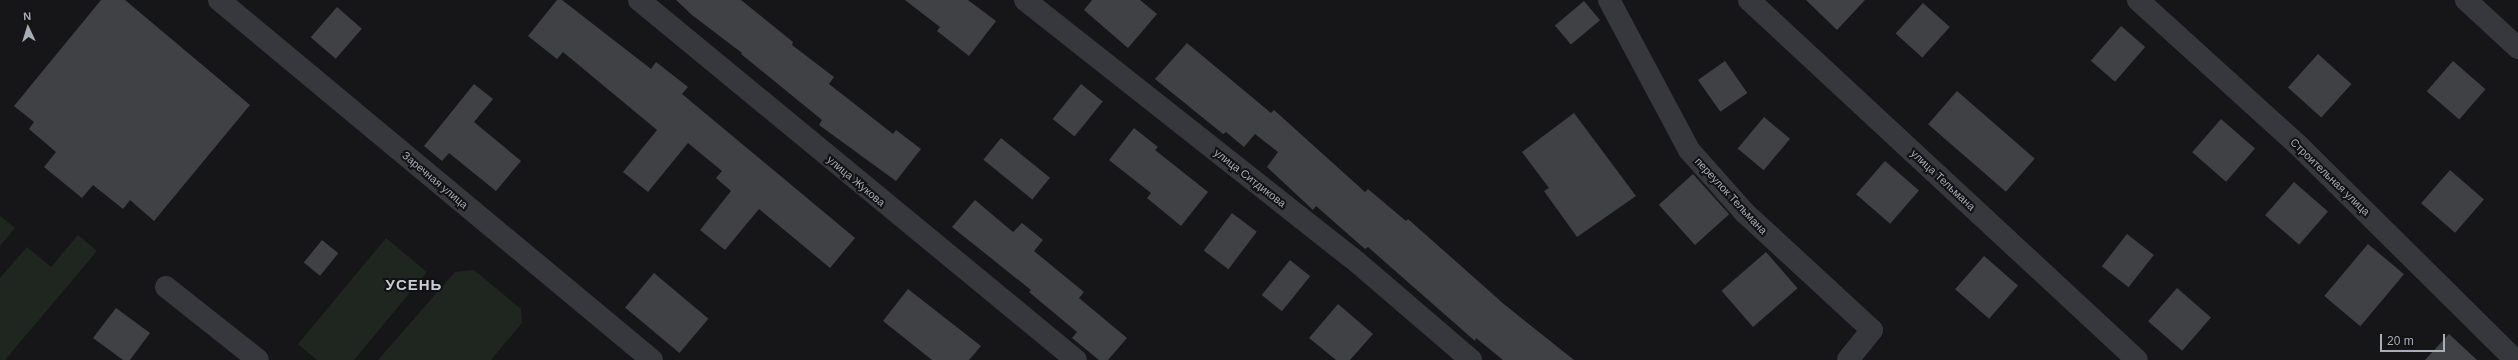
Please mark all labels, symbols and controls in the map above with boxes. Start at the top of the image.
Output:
north arrow [8,8,48,48]
text: N [23,10,32,22]
street label: Строительная улица [2287,136,2373,218]
street label: улица Ситдикова [1211,146,1289,210]
street label: улица Тельмана [1908,147,1978,213]
street label: Заречная улица [399,149,471,211]
street label: улица Жукова [824,153,888,209]
street label: переулок Тельмана [1692,155,1770,237]
district label: УСЕНЬ [386,276,442,294]
scale bar [2382,326,2447,352]
text: 20 m [2387,334,2414,348]

